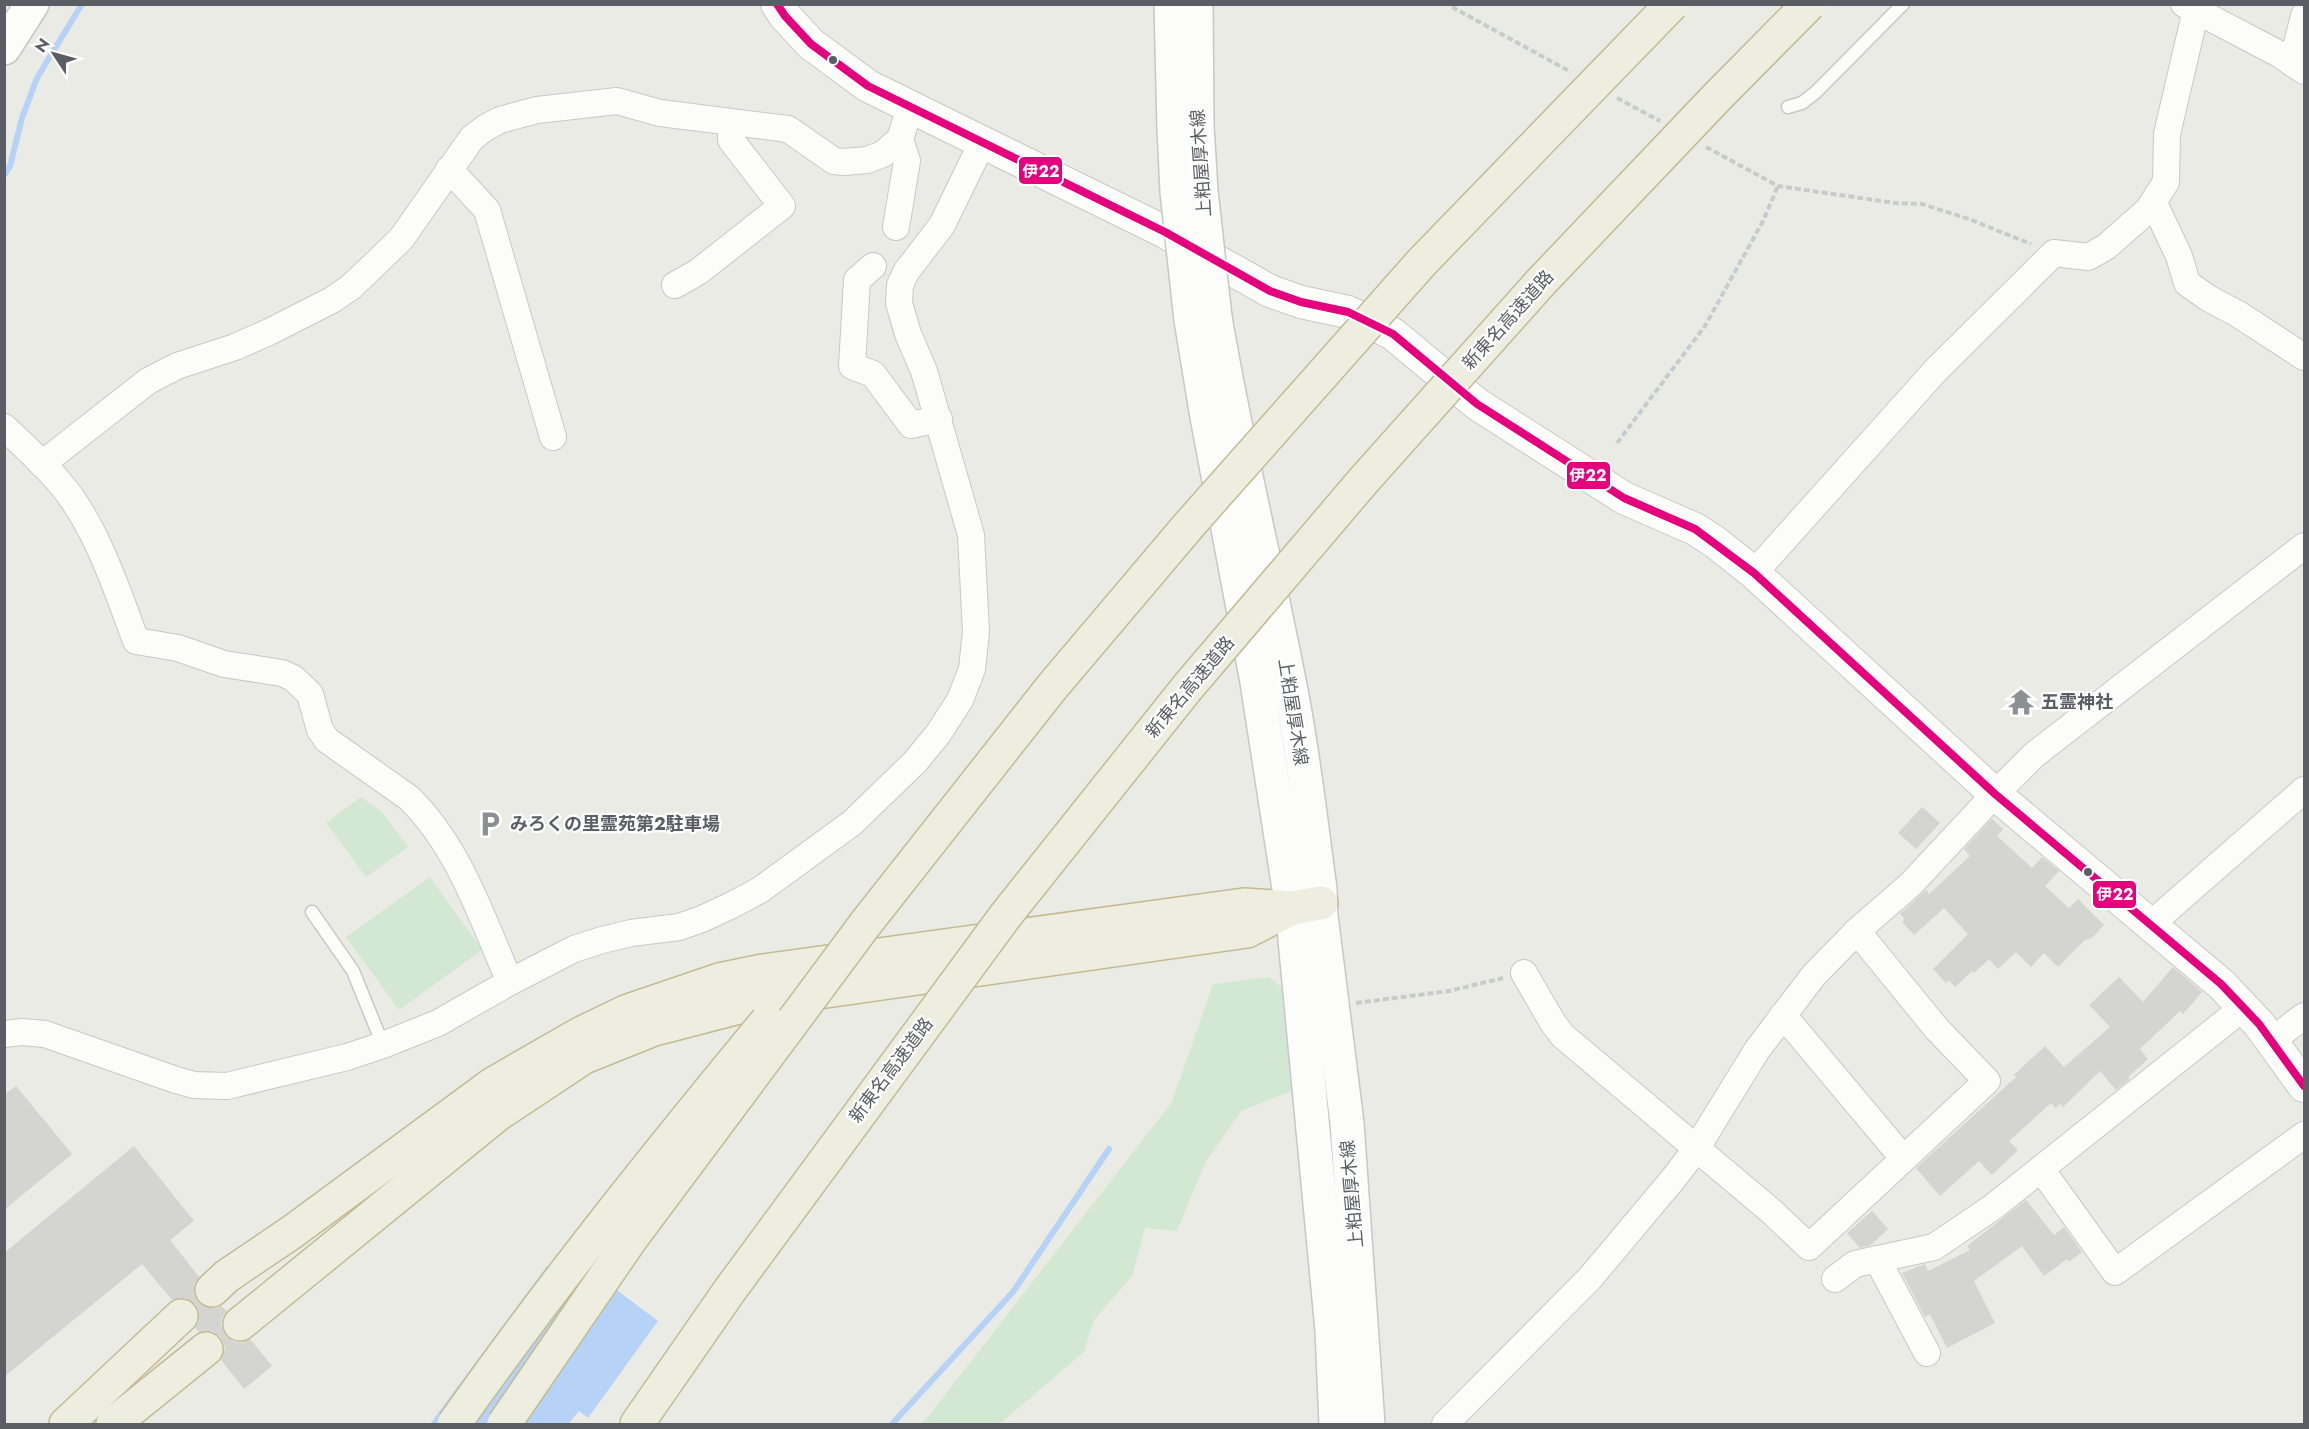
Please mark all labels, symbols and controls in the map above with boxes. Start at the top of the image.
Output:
north arrow [24,24,84,84]
text: N [29,34,55,57]
unlabelled marker [827,54,839,66]
street label: 上粕屋厚木線 [1184,108,1218,218]
line badge: 伊22 [1018,156,1063,185]
text: 伊22 [1022,160,1060,183]
street label: 新東名高速道路 [1456,264,1560,376]
line badge: 伊22 [1566,461,1611,490]
text: 伊22 [1569,464,1607,487]
street label: 新東名高速道路 [1140,630,1240,744]
street label: 上粕屋厚木線 [1272,657,1314,767]
temple icon: 五霊神社 [2006,687,2036,717]
place label: 五霊神社 [2041,689,2113,715]
parking icon: みろくの里霊苑第2駐車場 [475,809,505,839]
place label: みろくの里霊苑第2駐車場 [510,811,720,837]
unlabelled marker [2082,866,2094,878]
line badge: 伊22 [2092,880,2137,909]
text: 伊22 [2096,883,2134,906]
street label: 新東名高速道路 [843,1012,939,1128]
street label: 上粕屋厚木線 [1334,1139,1370,1249]

